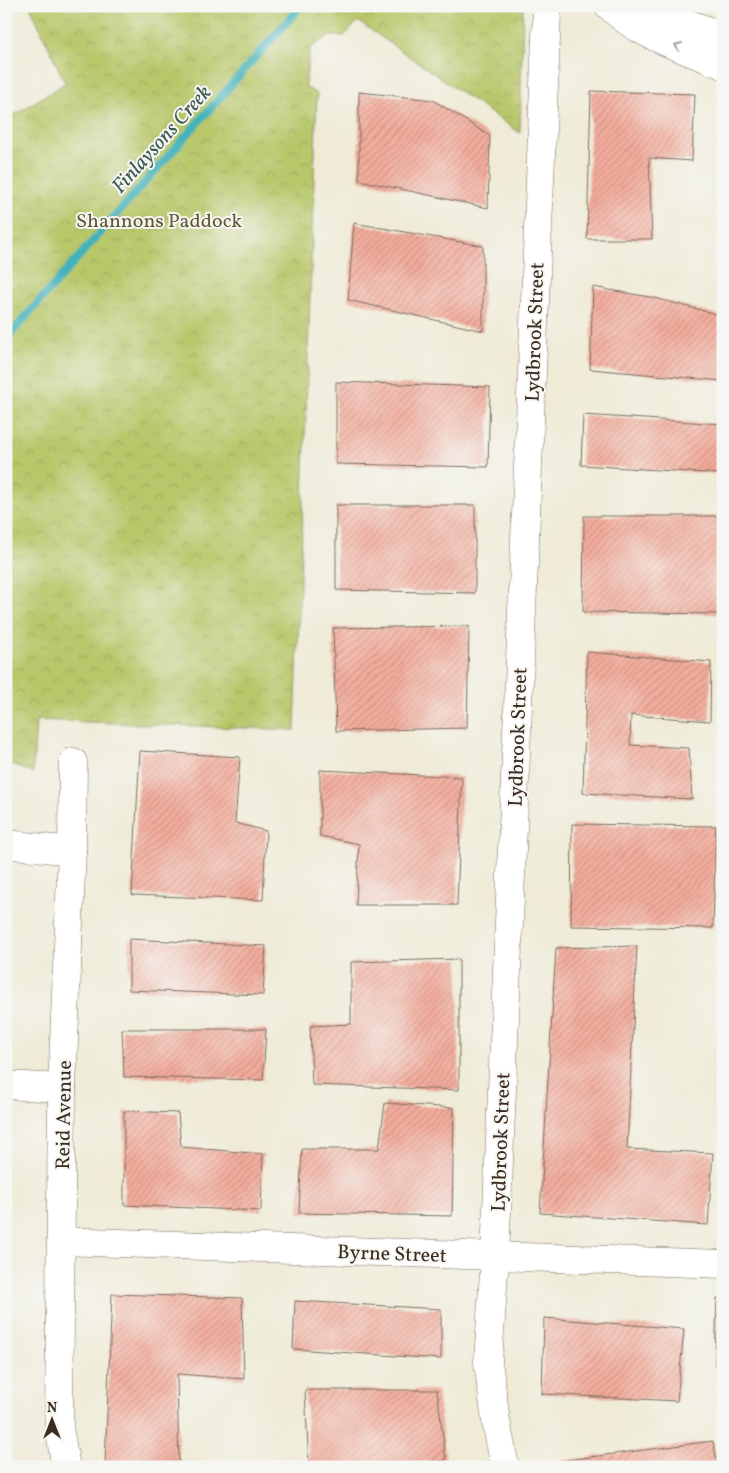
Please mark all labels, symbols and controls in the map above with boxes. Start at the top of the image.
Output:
one-way arrow [674,42,683,53]
water label: Finlaysons Creek [106,79,219,201]
park label: Shannons Paddock [76,208,242,236]
street label: Lydbrook Street [520,262,552,402]
street label: Lydbrook Street [503,667,535,807]
street label: Reid Avenue [50,1060,80,1170]
street label: Lydbrook Street [486,1072,518,1212]
street label: Byrne Street [337,1239,447,1271]
north arrow [28,1396,78,1446]
text: N [47,1399,57,1418]

